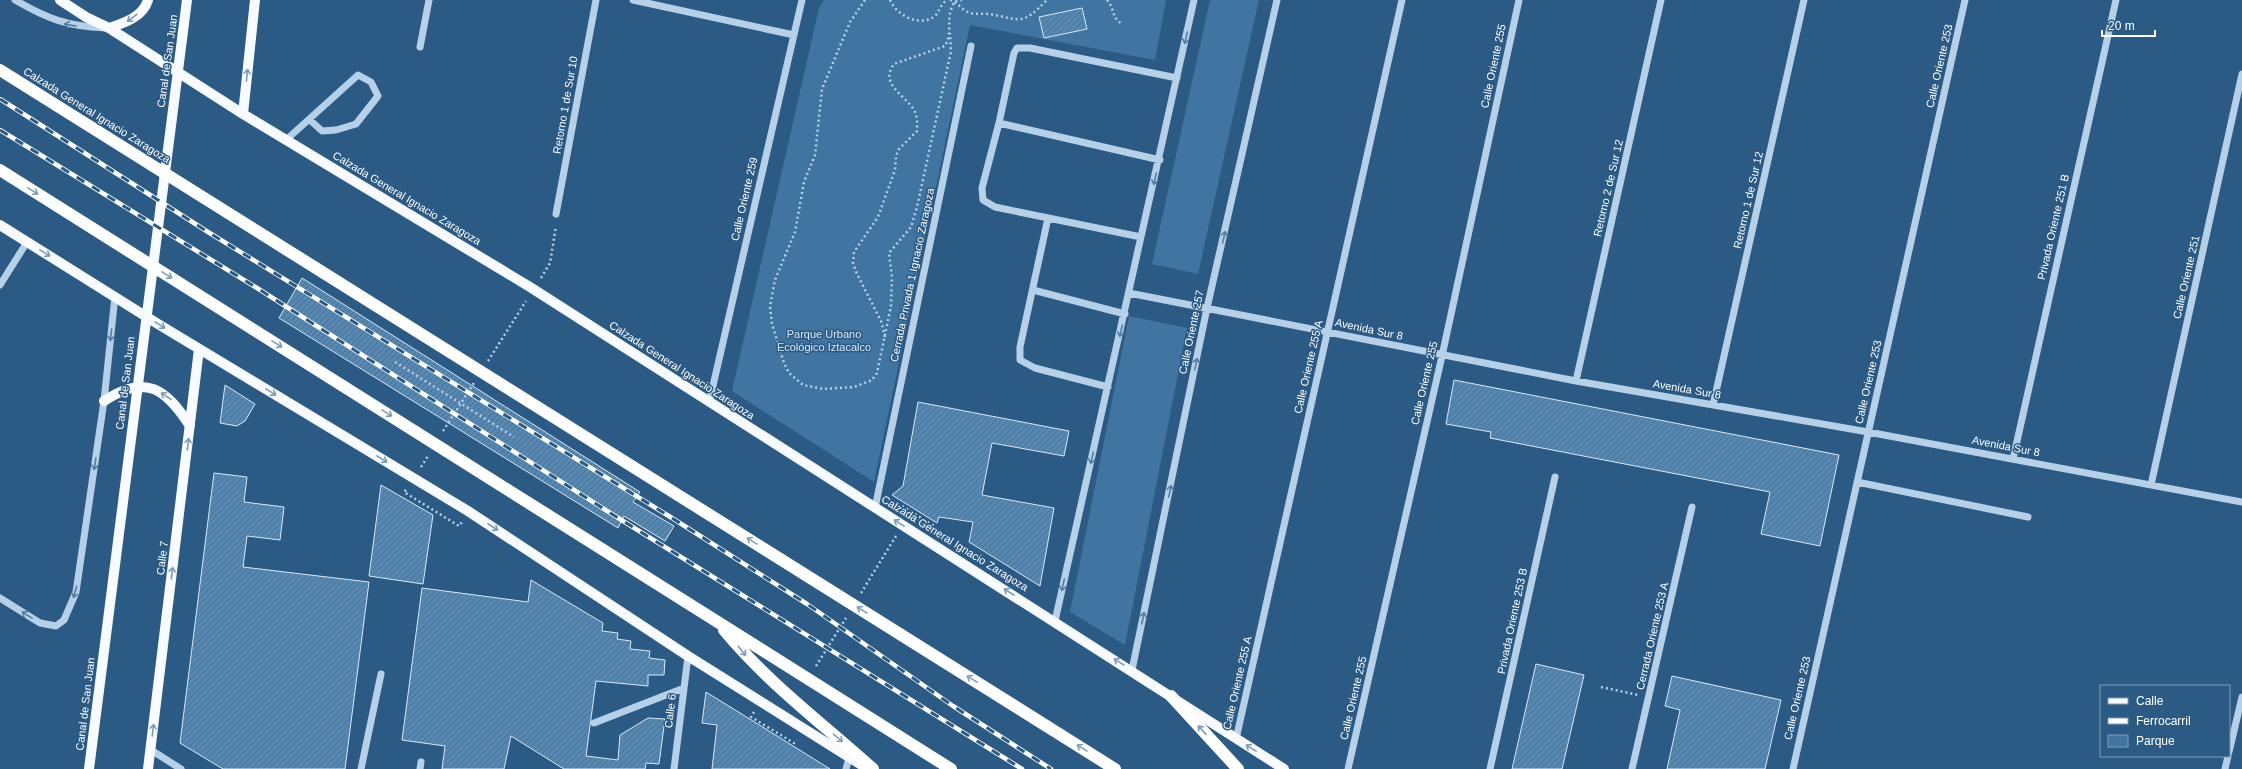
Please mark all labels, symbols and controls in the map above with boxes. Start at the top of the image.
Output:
scale bar [2102,12,2155,38]
one-way arrow [127,14,138,23]
street label: Canal de San Juan [155,14,179,108]
text: 20 m [2108,19,2135,33]
one-way arrow [64,20,77,28]
street label: Calle Oriente 255 [1478,23,1508,109]
street label: Calle Oriente 253 [1924,23,1954,109]
one-way arrow [1182,31,1190,44]
street label: Retorno 1 de Sur 10 [550,55,580,155]
street label: Calzada General Ignacio Zaragoza [21,65,173,166]
one-way arrow [243,69,251,82]
street label: Retorno 2 de Sur 12 [1591,138,1625,238]
street label: Calzada General Ignacio Zaragoza [331,149,484,248]
street label: Retorno 1 de Sur 12 [1731,150,1765,250]
street label: Calle Oriente 259 [729,156,759,242]
one-way arrow [1151,172,1159,185]
street label: Privada Oriente 251 B [2035,173,2071,281]
street label: Cerrada Privada 1 Ignacio Zaragoza [888,186,936,363]
one-way arrow [27,187,39,195]
one-way arrow [1220,230,1228,243]
street label: Calle Oriente 251 [2171,234,2201,320]
one-way arrow [39,249,50,257]
one-way arrow [161,271,172,279]
street label: Calle Oriente 257 [1176,289,1206,375]
street label: Avenida Sur 8 [1334,316,1404,342]
street label: Calzada General Ignacio Zaragoza [607,319,758,422]
street label: Calle Oriente 255 A [1291,319,1325,415]
one-way arrow [154,321,165,329]
one-way arrow [1116,324,1124,337]
one-way arrow [108,328,115,341]
park label: Parque Urbano Ecológico Iztacalco [777,328,871,353]
street label: Canal de San Juan [113,336,137,430]
street label: Calle Oriente 253 [1853,339,1883,425]
one-way arrow [271,340,282,348]
street label: Calle Oriente 255 [1409,340,1439,426]
one-way arrow [1192,357,1200,370]
street label: Avenida Sur 8 [1652,377,1722,401]
one-way arrow [265,389,277,397]
one-way arrow [161,392,172,400]
one-way arrow [381,410,393,418]
street label: Avenida Sur 8 [1971,434,2041,458]
one-way arrow [184,438,192,451]
one-way arrow [1087,451,1095,464]
one-way arrow [376,456,388,464]
one-way arrow [91,457,99,470]
one-way arrow [1166,485,1174,498]
street label: Calzada General Ignacio Zaragoza [879,493,1031,594]
one-way arrow [893,519,905,527]
one-way arrow [487,524,499,532]
one-way arrow [746,537,757,545]
street label: Calle 7 [154,540,170,576]
one-way arrow [168,567,176,580]
street label: Privada Oriente 253 B [1495,567,1529,675]
one-way arrow [1059,578,1067,591]
street label: Cerrada Oriente 253 A [1634,580,1670,691]
one-way arrow [71,585,78,598]
one-way arrow [1003,588,1015,596]
one-way arrow [857,606,868,614]
one-way arrow [22,611,33,619]
one-way arrow [1140,612,1148,625]
street label: Calle Oriente 255 A [1220,635,1254,731]
one-way arrow [737,646,746,656]
street label: Calle Oriente 255 [1338,655,1368,741]
street label: Calle Oriente 253 [1782,655,1812,741]
street label: Canal de San Juan [73,657,97,751]
one-way arrow [1113,657,1125,665]
one-way arrow [967,675,978,683]
legend [2100,685,2230,757]
street label: Calle 6 [662,693,678,729]
text: Calle [2136,694,2164,708]
text: Ferrocarril [2136,714,2191,728]
one-way arrow [149,724,157,737]
one-way arrow [1197,725,1207,735]
one-way arrow [833,734,844,743]
text: Parque [2136,734,2175,748]
one-way arrow [1076,744,1088,752]
one-way arrow [1245,744,1257,752]

